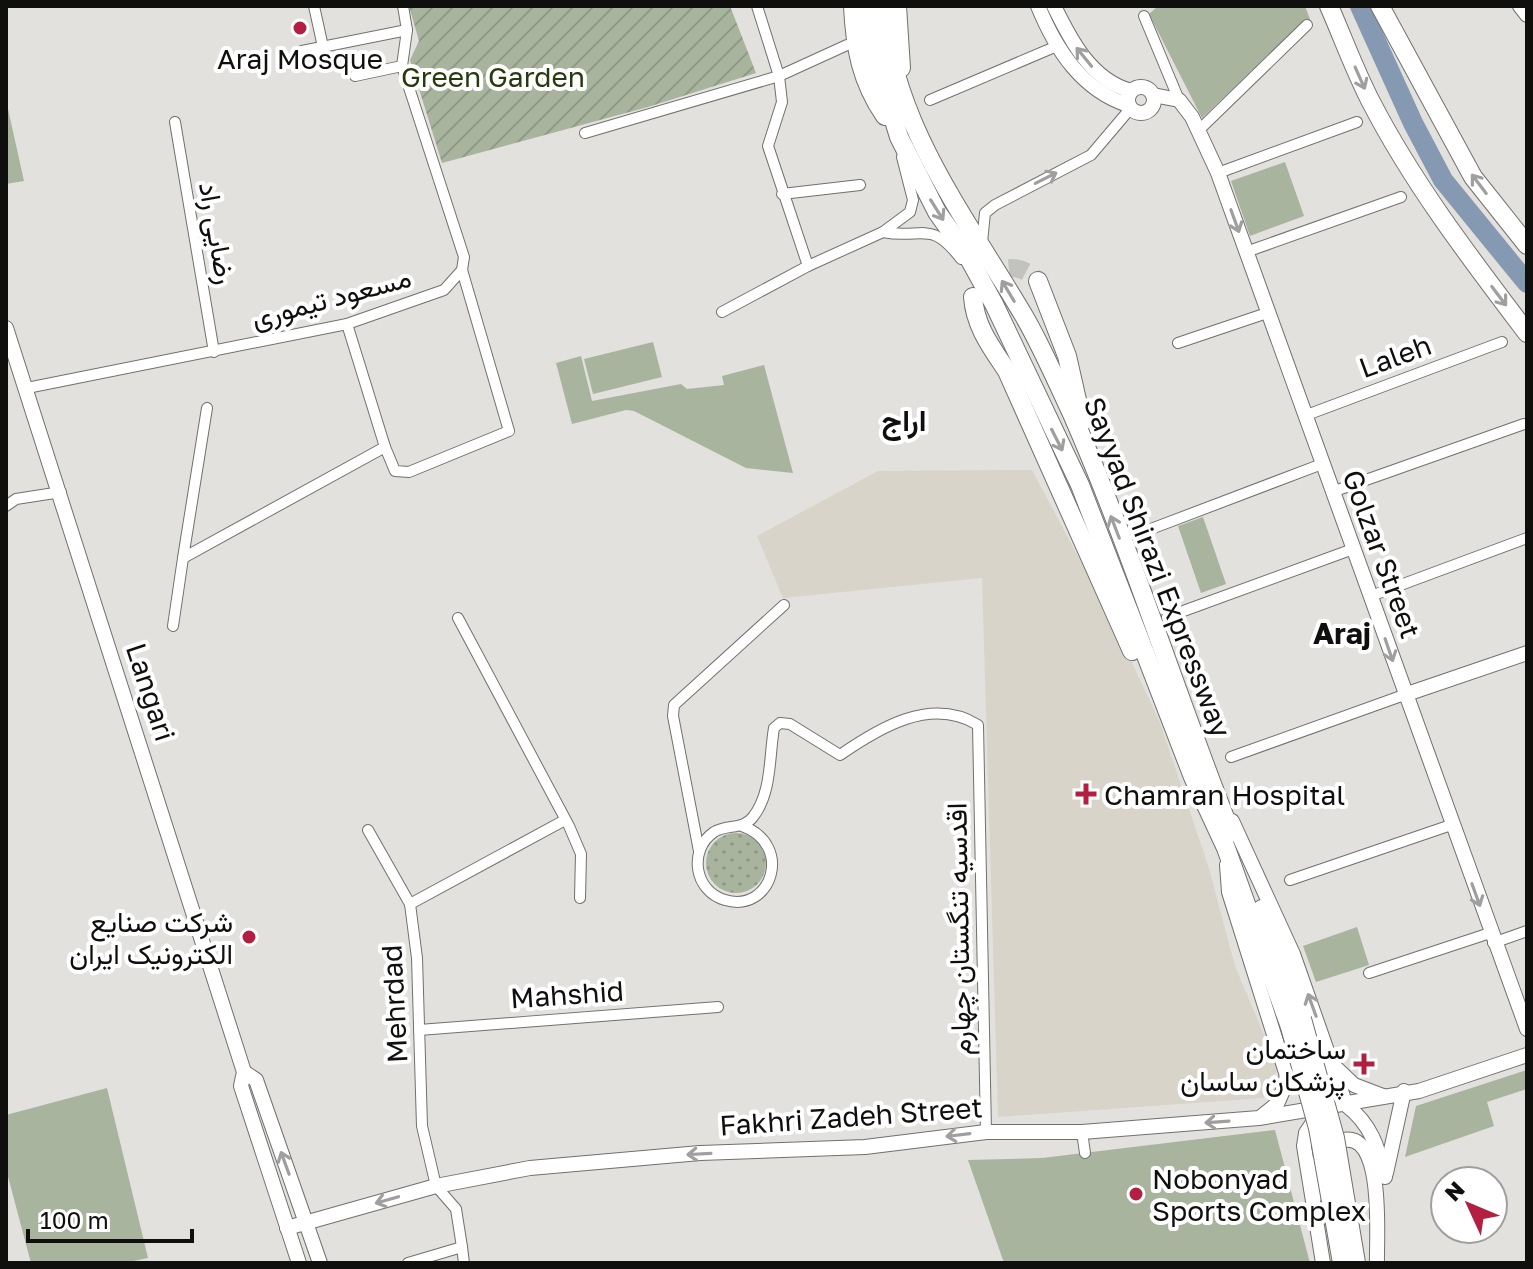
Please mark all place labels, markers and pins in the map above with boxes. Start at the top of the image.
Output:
marker: Araj Mosque [291,19,309,37]
place label: Araj Mosque [217,42,383,75]
place label: Chamran Hospital [1104,778,1345,811]
marker: Chamran Hospital [1075,783,1097,805]
place label: شرکت صنایع الکترونیک ایران [69,905,233,972]
marker: شرکت صنایع الکترونیک ایران [240,928,258,946]
place label: ساختمان پزشکان ساسان [1180,1032,1346,1100]
marker: ساختمان پزشکان ساسان [1353,1053,1375,1075]
place label: Nobonyad Sports Complex [1152,1162,1366,1227]
marker: Nobonyad Sports Complex [1127,1185,1145,1203]

